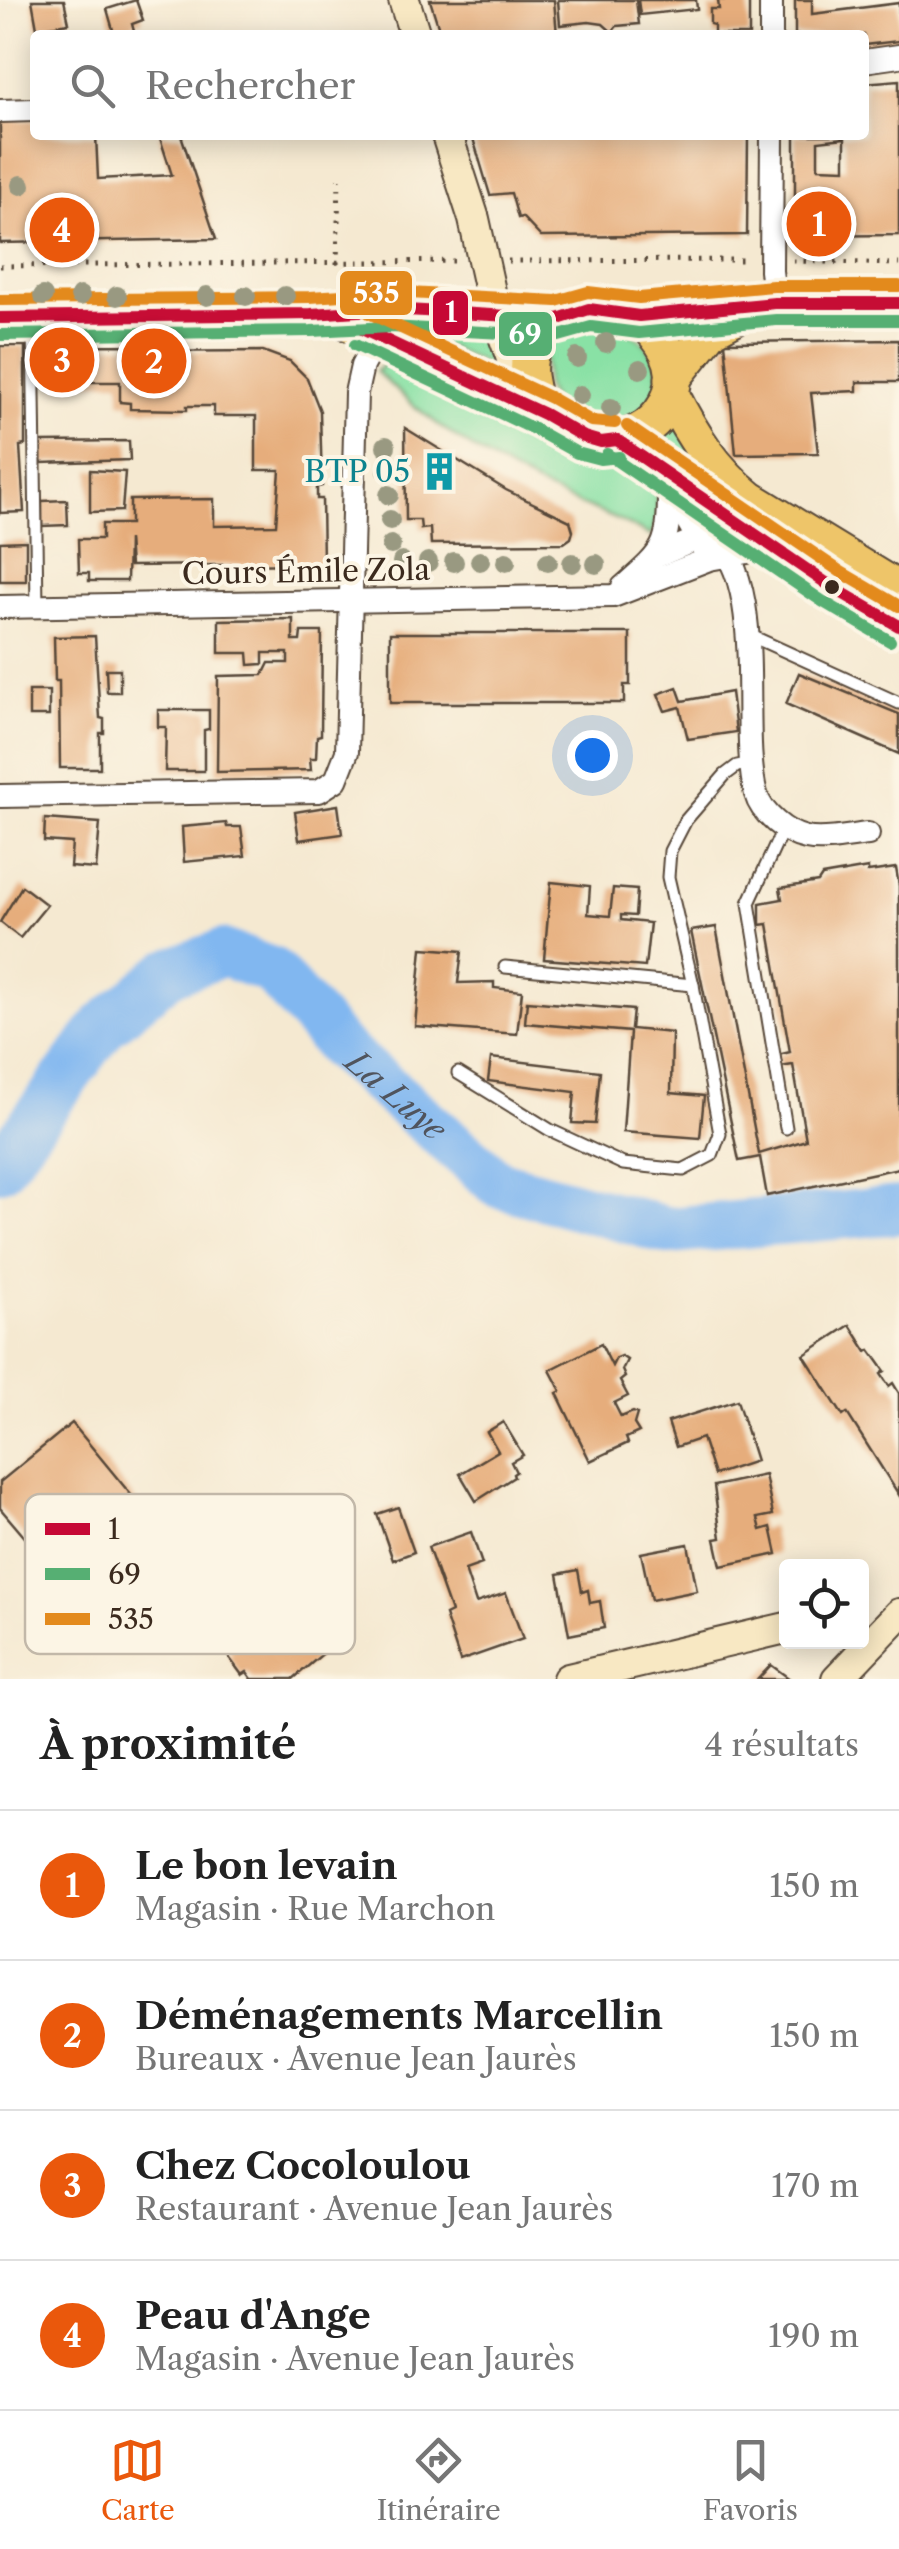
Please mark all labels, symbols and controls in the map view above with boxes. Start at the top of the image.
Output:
search box [30,30,869,140]
icon: search [65,58,120,113]
text: Rechercher [145,62,355,109]
pin: 1 [786,186,852,262]
pin: 4 [30,192,94,268]
line badge: 535 [338,269,414,317]
text: 535 [353,276,399,310]
line badge: 1 [431,289,470,337]
text: 1 [445,295,458,329]
line badge: 69 [497,310,554,358]
text: 69 [508,317,542,351]
pin: 3 [30,322,94,398]
pin: 2 [122,324,186,398]
building icon: BTP 05 [419,451,461,493]
place label: BTP 05 [304,453,410,490]
street label: Cours Émile Zola [181,551,431,592]
unlabelled marker [822,577,842,597]
your location [567,730,618,781]
water label: La Luye [336,1040,455,1150]
legend [25,1494,355,1654]
text: 1 [108,1512,120,1546]
text: 69 [108,1557,141,1591]
map controls [779,1559,869,1649]
button: locate [779,1559,869,1649]
text: 535 [108,1602,154,1636]
text: À proximité [40,1718,296,1770]
text: 4 résultats [704,1725,859,1764]
text: Le bon levain [135,1842,398,1889]
text: 1 [65,1866,80,1905]
text: 150 m [770,1866,859,1905]
text: Magasin · Rue Marchon [135,1889,495,1928]
text: Déménagements Marcellin [135,1992,663,2039]
text: 2 [63,2016,82,2055]
text: 150 m [770,2016,859,2055]
text: Bureaux · Avenue Jean Jaurès [135,2039,577,2078]
text: Chez Cocoloulou [135,2142,471,2189]
text: 3 [63,2166,82,2205]
text: 170 m [771,2166,859,2205]
text: Restaurant · Avenue Jean Jaurès [135,2189,613,2228]
text: Peau d'Ange [135,2292,371,2339]
text: 4 [63,2316,82,2355]
text: 190 m [768,2316,859,2355]
text: Magasin · Avenue Jean Jaurès [135,2339,575,2378]
tab: Carte [101,2433,175,2527]
tab: Itinéraire [377,2433,501,2527]
tab: Favoris [703,2433,798,2527]

